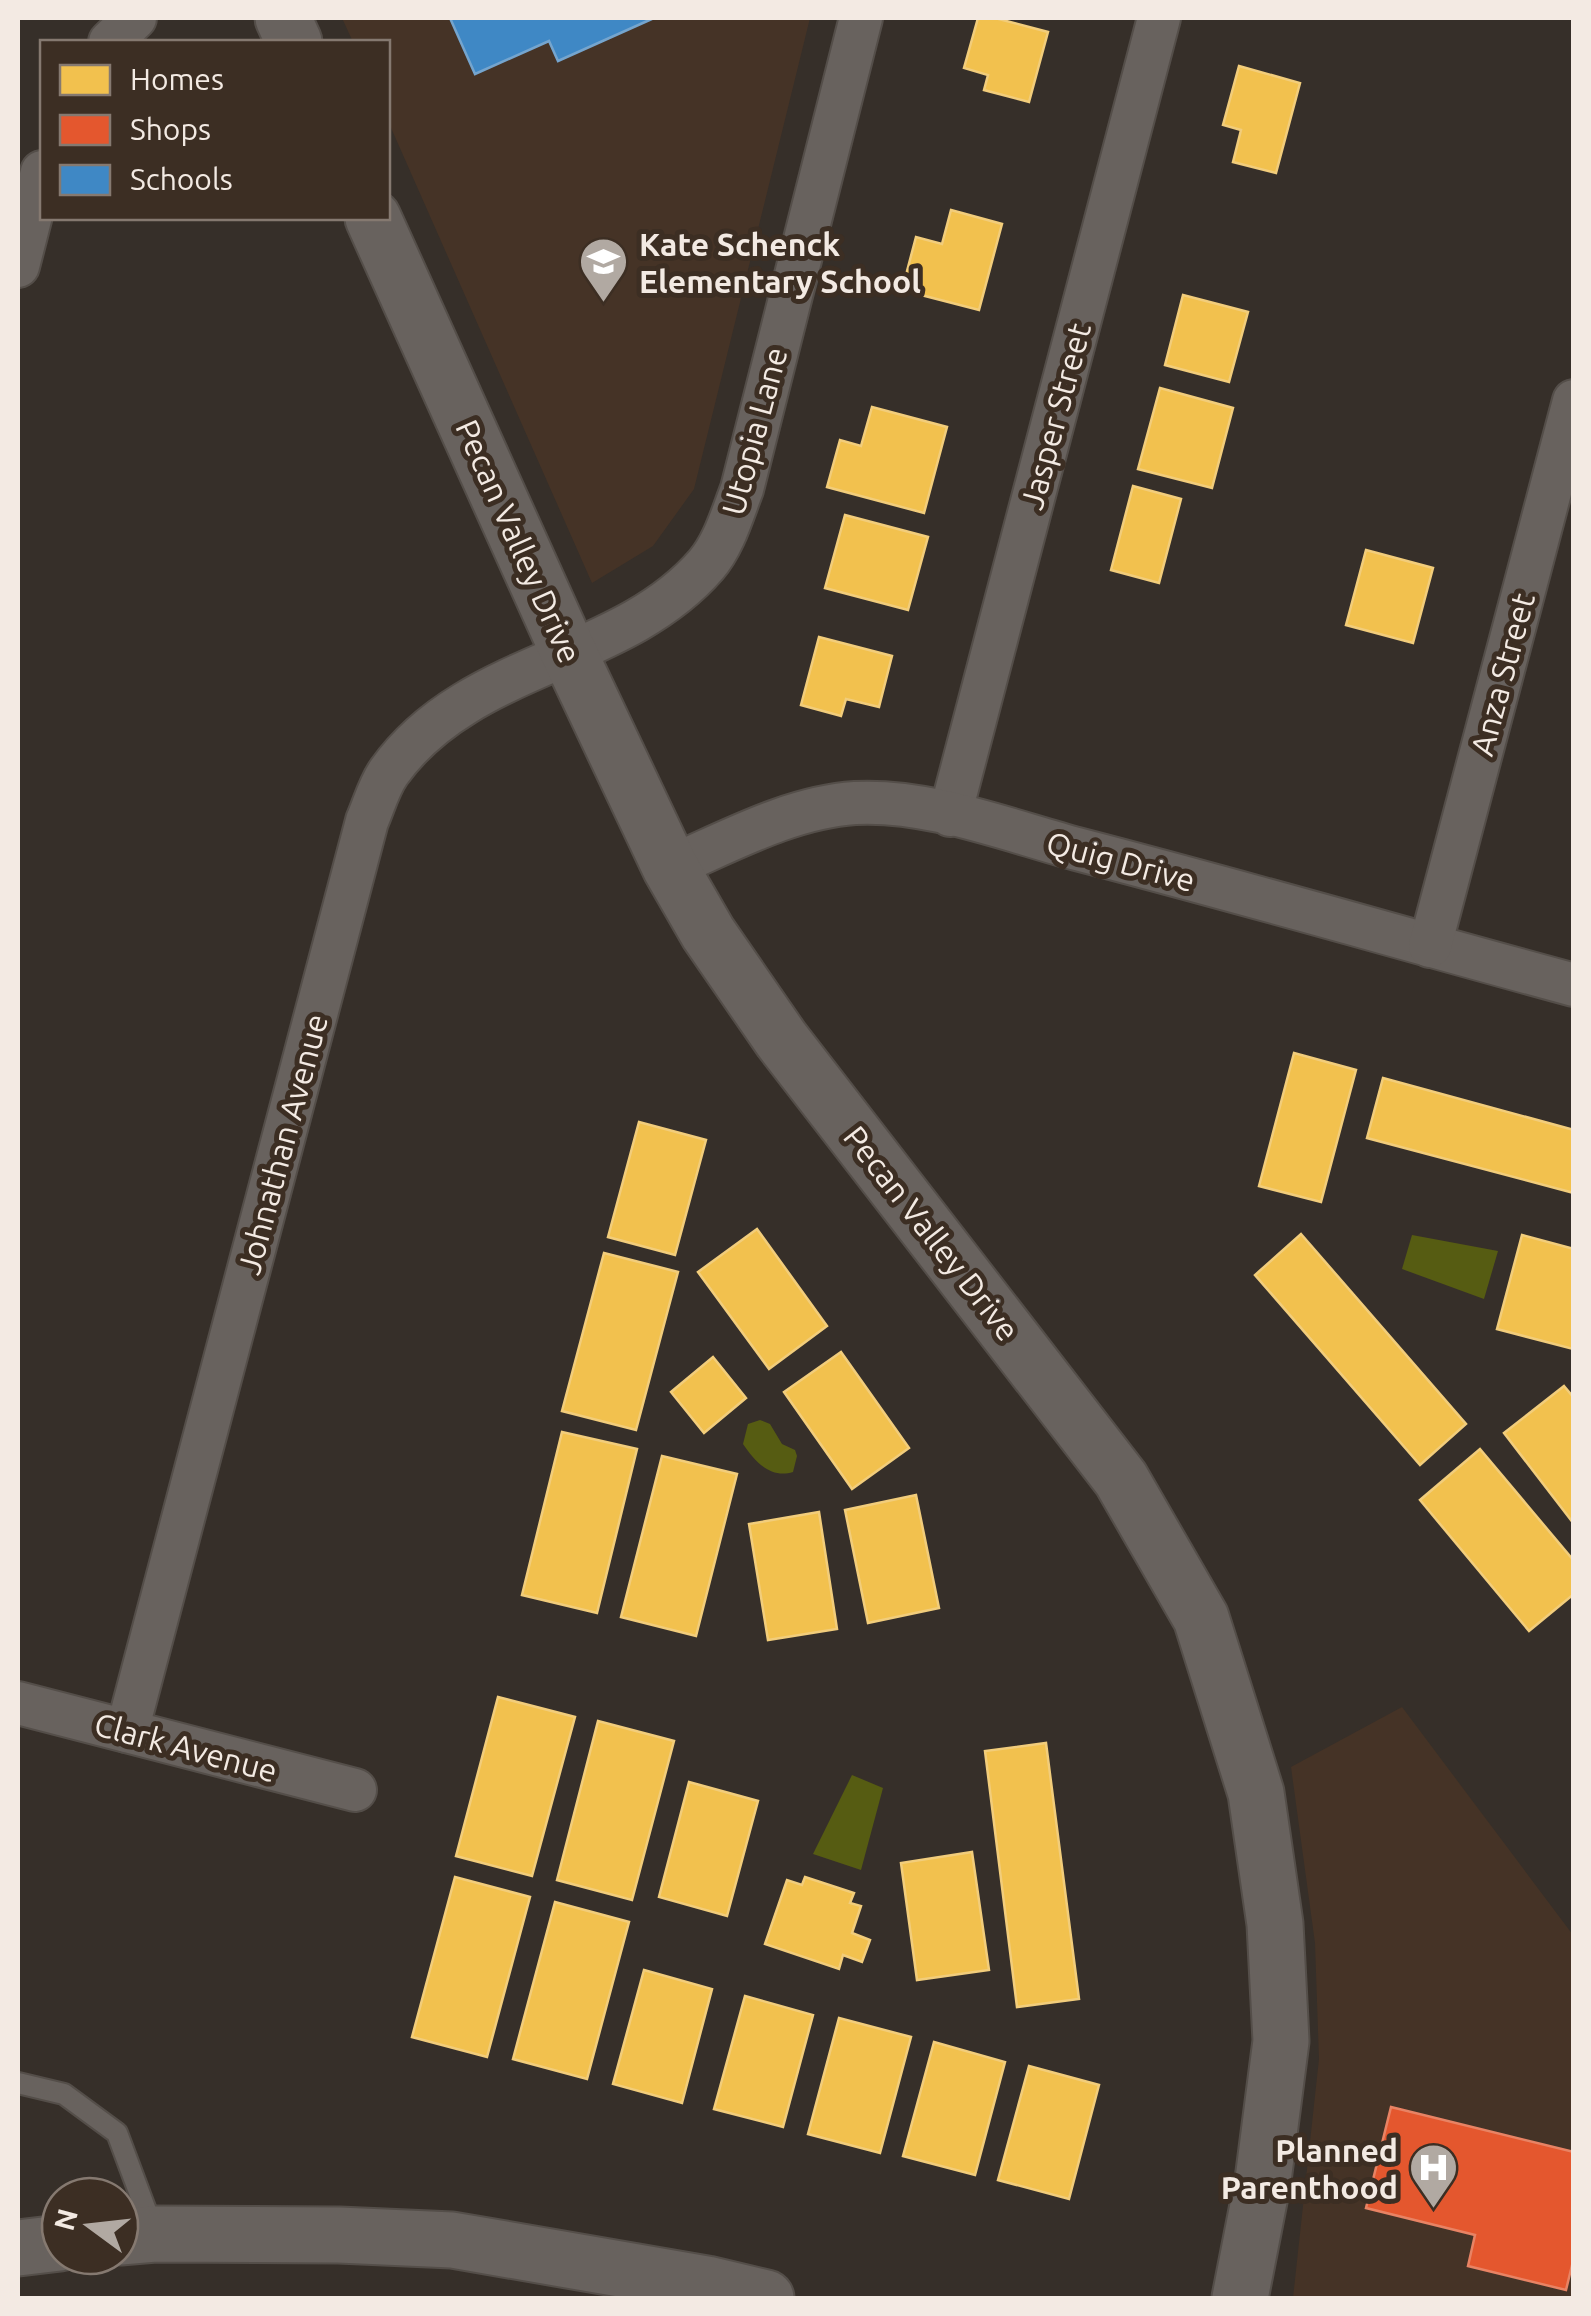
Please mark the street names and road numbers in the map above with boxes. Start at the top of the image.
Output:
street label: Jasper Street [1013,319,1097,513]
street label: Utopia Lane [714,343,794,519]
street label: Pecan Valley Drive [449,414,589,668]
street label: Anza Street [1463,588,1541,759]
street label: Quig Drive [1043,824,1199,898]
street label: Johnathan Avenue [230,1010,334,1278]
street label: Pecan Valley Drive [837,1119,1027,1347]
street label: Clark Avenue [91,1705,281,1789]

